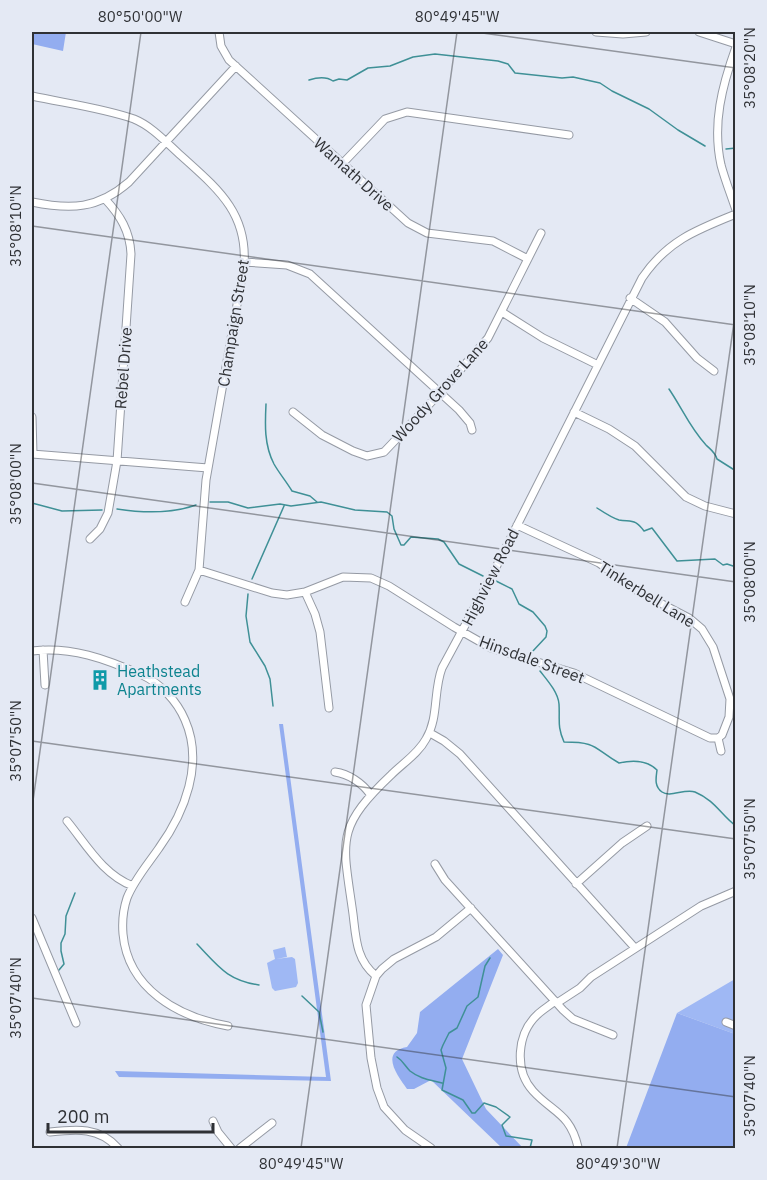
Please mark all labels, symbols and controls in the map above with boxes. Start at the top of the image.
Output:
text: 80°50'00"W [98,7,183,26]
text: 80°49'45"W [415,7,500,26]
text: 35°08'20"N [740,27,759,109]
street label: Wamath Drive [310,133,398,215]
text: 35°08'10"N [6,185,25,267]
street label: Champaign Street [213,258,253,388]
text: 35°08'10"N [740,284,759,366]
street label: Rebel Drive [110,326,136,410]
street label: Woody Grove Lane [388,334,492,446]
text: 35°08'00"N [6,443,25,525]
street label: Highview Road [457,525,523,629]
text: 35°08'00"N [740,541,759,623]
street label: Tinkerbell Lane [595,556,699,632]
street label: Hinsdale Street [477,631,587,687]
place label: Heathstead Apartments [117,661,202,699]
building icon: Heathstead Apartments [88,668,112,692]
text: 35°07'50"N [6,700,25,782]
text: 35°07'50"N [740,798,759,880]
text: 35°07'40"N [6,957,25,1039]
text: 35°07'40"N [740,1055,759,1137]
scale bar [48,1096,213,1134]
text: 200 m [57,1105,109,1128]
text: 80°49'45"W [259,1154,344,1173]
text: 80°49'30"W [576,1154,661,1173]

